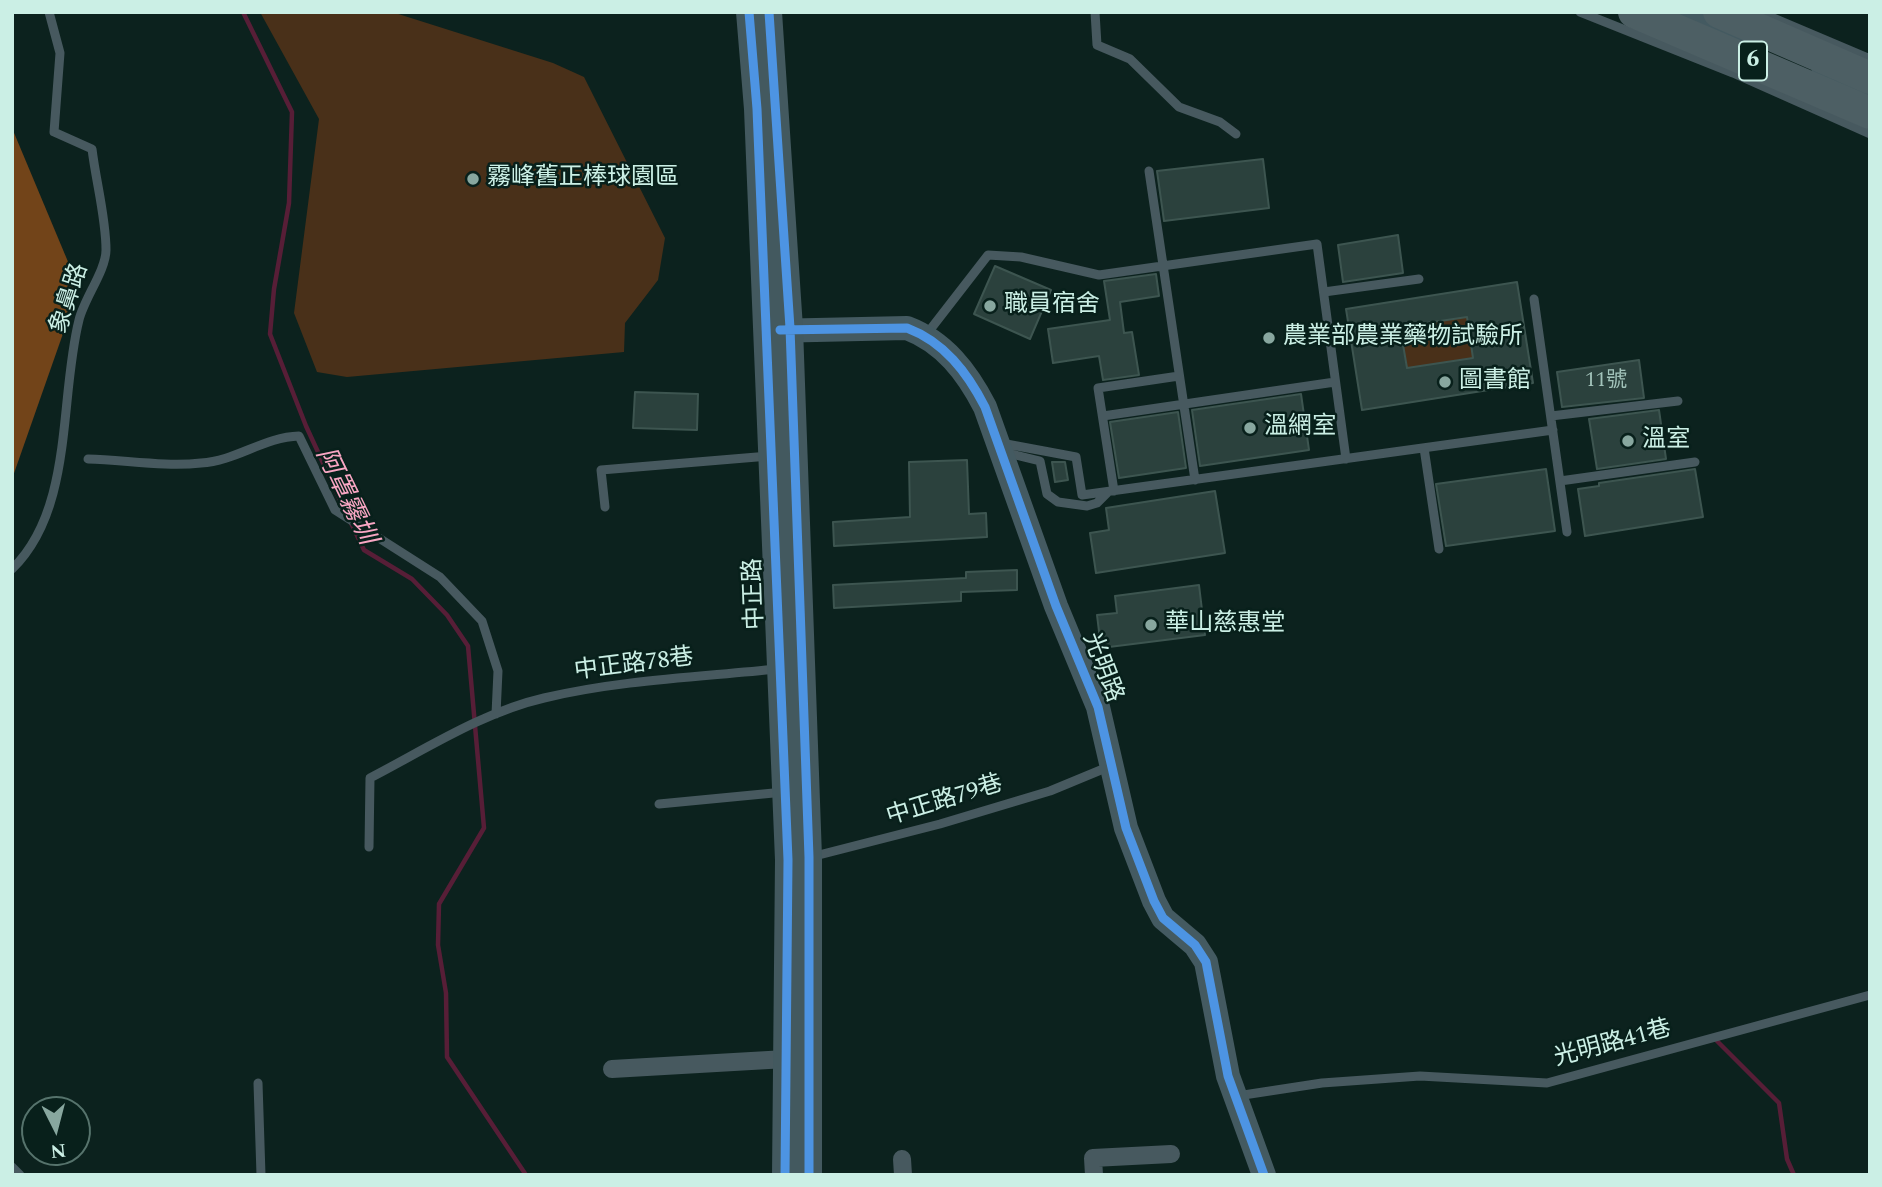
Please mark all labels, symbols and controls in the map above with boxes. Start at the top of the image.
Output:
road number: 6 [1739,41,1767,80]
place label: 霧峰舊正棒球園區 [487,165,679,193]
marker: 霧峰舊正棒球園區 [465,171,481,187]
street label: 象鼻路 [46,260,96,338]
place label: 職員宿舍 [1004,292,1100,320]
marker: 職員宿舍 [982,298,998,314]
place label: 農業部農業藥物試驗所 [1283,324,1523,352]
marker: 農業部農業藥物試驗所 [1261,330,1277,346]
place label: 圖書館 [1459,368,1531,396]
house number: 11號 [1585,369,1627,395]
marker: 圖書館 [1437,374,1453,390]
place label: 溫網室 [1264,414,1336,442]
marker: 溫網室 [1242,420,1258,436]
place label: 溫室 [1642,427,1690,455]
marker: 溫室 [1620,433,1636,449]
water label: 阿罩霧圳 [307,443,381,551]
street label: 中正路 [740,558,772,630]
place label: 華山慈惠堂 [1165,611,1285,639]
marker: 華山慈惠堂 [1143,617,1159,633]
street label: 光明路 [1075,629,1127,707]
street label: 中正路78巷 [573,644,695,688]
street label: 中正路79巷 [883,771,1007,833]
street label: 光明路41巷 [1551,1016,1675,1074]
north arrow [21,1096,91,1166]
text: N [49,1135,67,1166]

